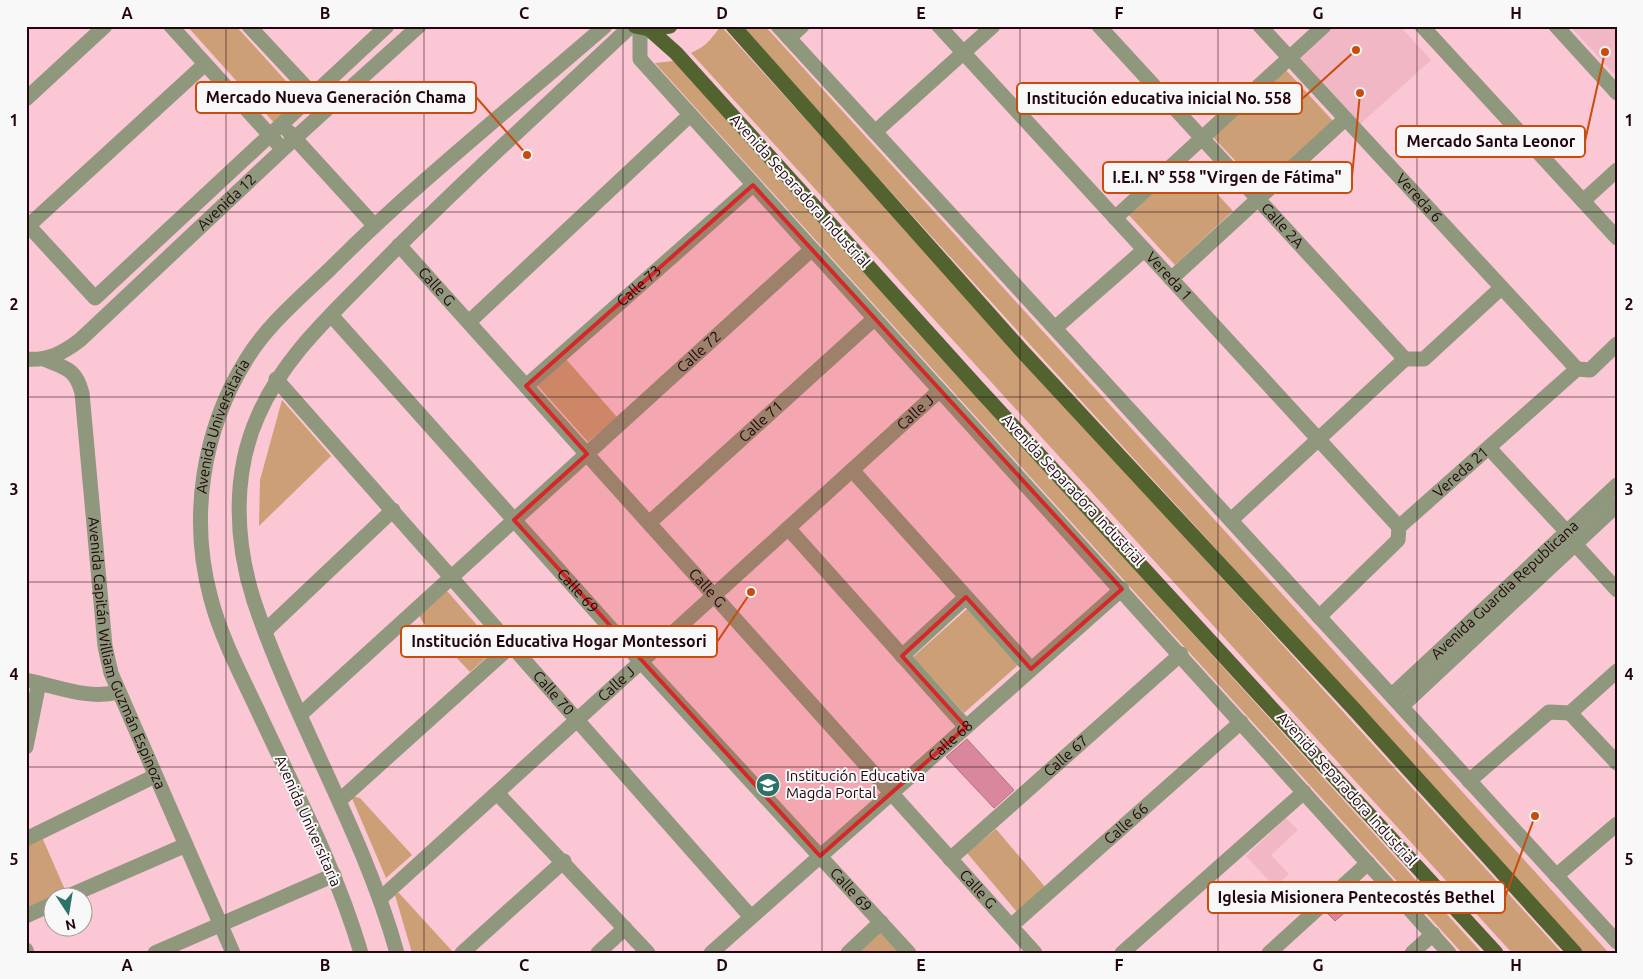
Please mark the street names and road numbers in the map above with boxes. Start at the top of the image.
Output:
street label: Avenida Separadora Industrial [727,110,874,271]
street label: Avenida 12 [193,170,259,233]
street label: Vereda 6 [1393,170,1446,225]
street label: Calle 2A [1258,199,1308,251]
street label: Vereda 1 [1143,248,1196,304]
street label: Calle 73 [613,261,664,310]
street label: Calle G [415,263,459,309]
street label: Calle 72 [673,327,724,376]
street label: Avenida Universitaria [193,356,253,495]
street label: Calle J [893,391,937,433]
street label: Calle 71 [735,397,786,445]
street label: Avenida Separadora Industrial [999,410,1148,569]
street label: Vereda 21 [1429,443,1492,501]
street label: Avenida Capitán William Guzmán Espinoza [85,516,169,791]
street label: Avenida Guardia Republicana [1427,517,1581,662]
street label: Calle 69 [554,565,602,616]
street label: Calle G [686,565,729,611]
street label: Calle J [594,663,638,705]
street label: Calle 70 [530,667,578,718]
street label: Avenida Separadora Industrial [1274,708,1421,869]
street label: Calle 68 [925,716,976,765]
street label: Calle 67 [1040,732,1091,780]
street label: Avenida Universitaria [272,753,345,889]
street label: Calle 66 [1100,799,1152,848]
street label: Calle 69 [827,864,876,915]
street label: Calle G [956,866,1000,912]

